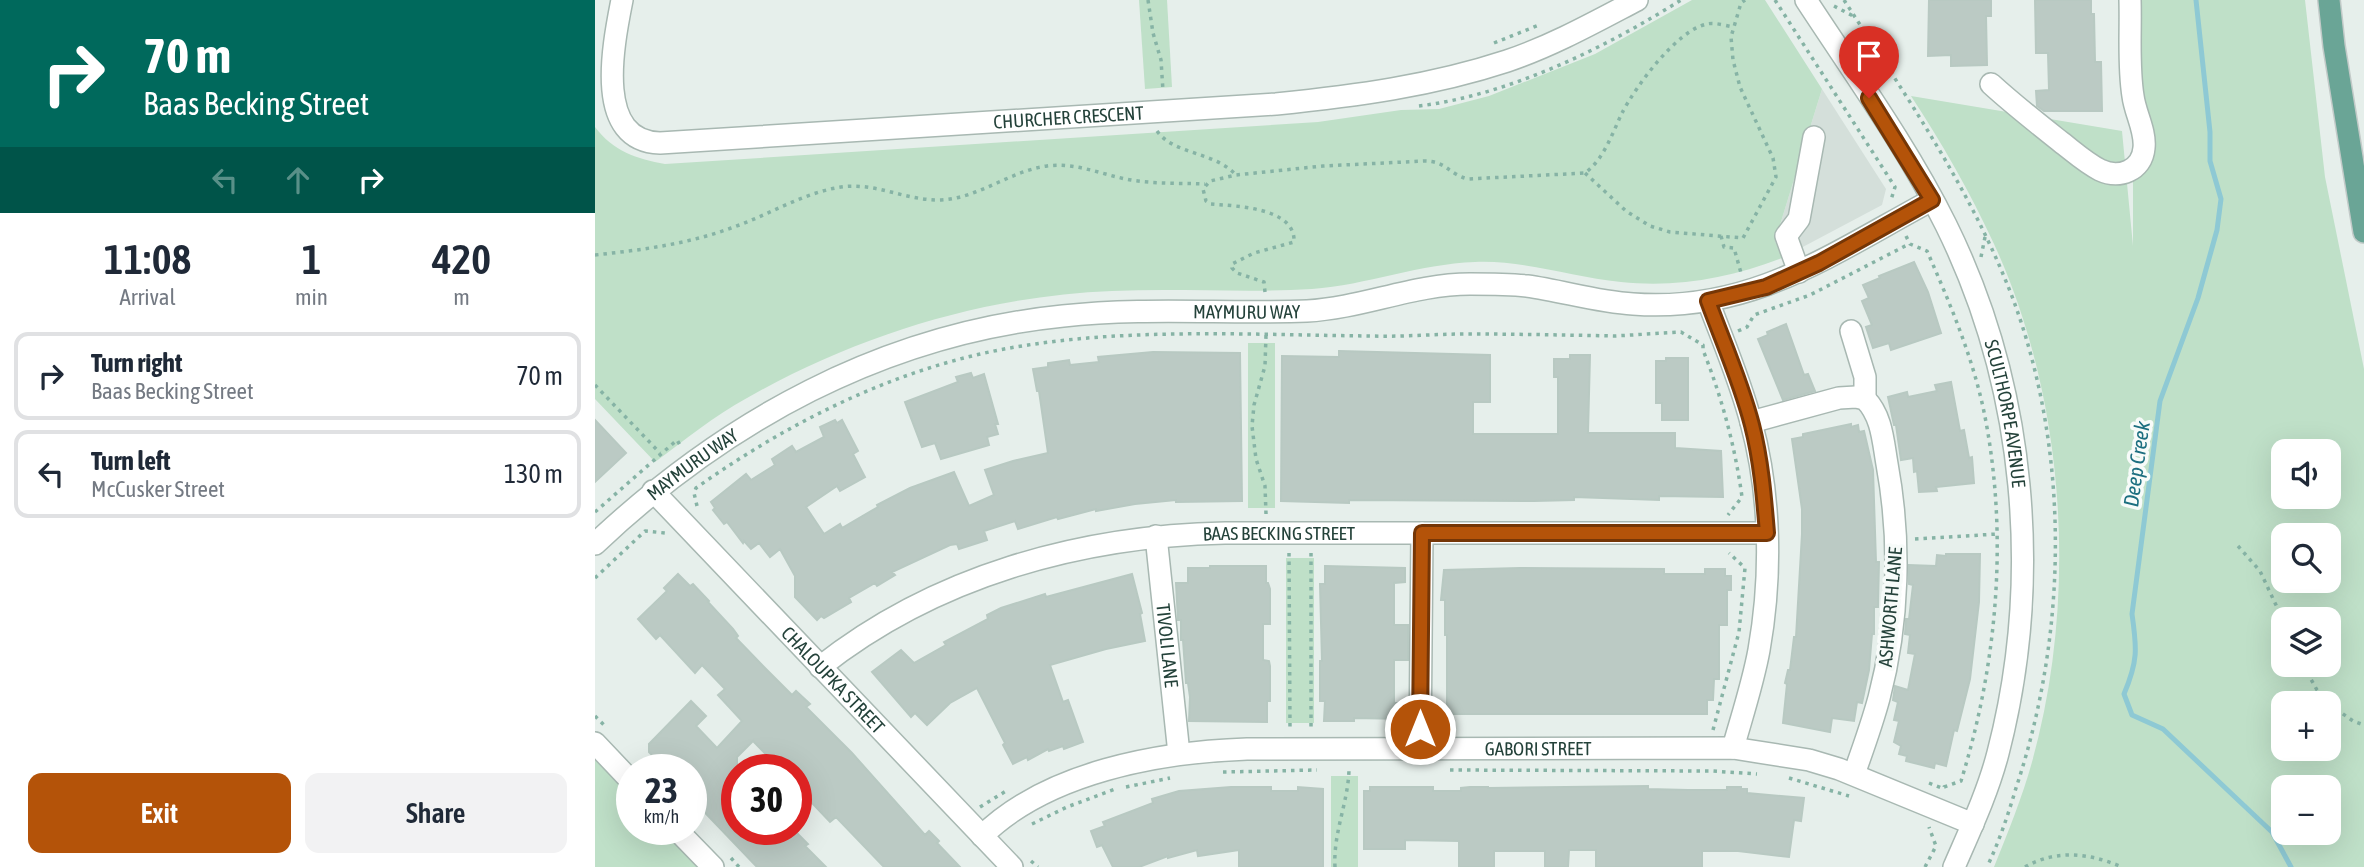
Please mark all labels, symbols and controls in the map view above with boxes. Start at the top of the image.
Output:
pin [1839,26,1899,98]
text: 70 m [143,27,231,83]
icon: right [28,28,119,119]
icon: arrive [1850,37,1888,75]
text: Baas Becking Street [143,85,369,122]
street label: CHURCHER CRESCENT [993,101,1145,133]
icon: left [206,161,244,199]
icon: ahead [279,161,317,199]
icon: right [352,161,390,199]
text: 11:08 [104,235,191,283]
text: 1 [302,235,321,283]
text: 420 [432,235,491,283]
text: Arrival [119,284,176,310]
text: min [295,284,328,310]
text: m [453,284,470,310]
street label: MAYMURU WAY [1193,300,1301,323]
street label: SCULTHORPE AVENUE [1980,337,2030,489]
text: Turn right [91,348,182,378]
icon: right [32,357,70,395]
text: 70 m [516,361,563,391]
text: Baas Becking Street [91,378,254,404]
water label: Deep Creek [2118,419,2154,508]
street label: MAYMURU WAY [642,424,742,505]
map controls [2271,439,2341,845]
button: sound [2271,439,2341,509]
text: Turn left [91,446,171,476]
icon: left [32,455,70,493]
text: 130 m [504,459,563,489]
text: McCusker Street [91,476,225,502]
street label: BAAS BECKING STREET [1202,522,1356,545]
button: search [2271,523,2341,593]
street label: ASHWORTH LANE [1874,546,1906,668]
street label: TIVOLI LANE [1152,602,1183,688]
button: layers [2271,607,2341,677]
street label: CHALOUPKA STREET [777,622,890,738]
button: + [2271,691,2341,761]
position arrow [1383,692,1457,766]
street label: GABORI STREET [1485,737,1592,760]
speed limit sign: 30 [721,754,812,845]
text: 23 [645,770,678,810]
button: Exit [28,773,291,853]
button: Share [305,773,567,853]
button: − [2271,775,2341,845]
text: km/h [644,806,679,827]

